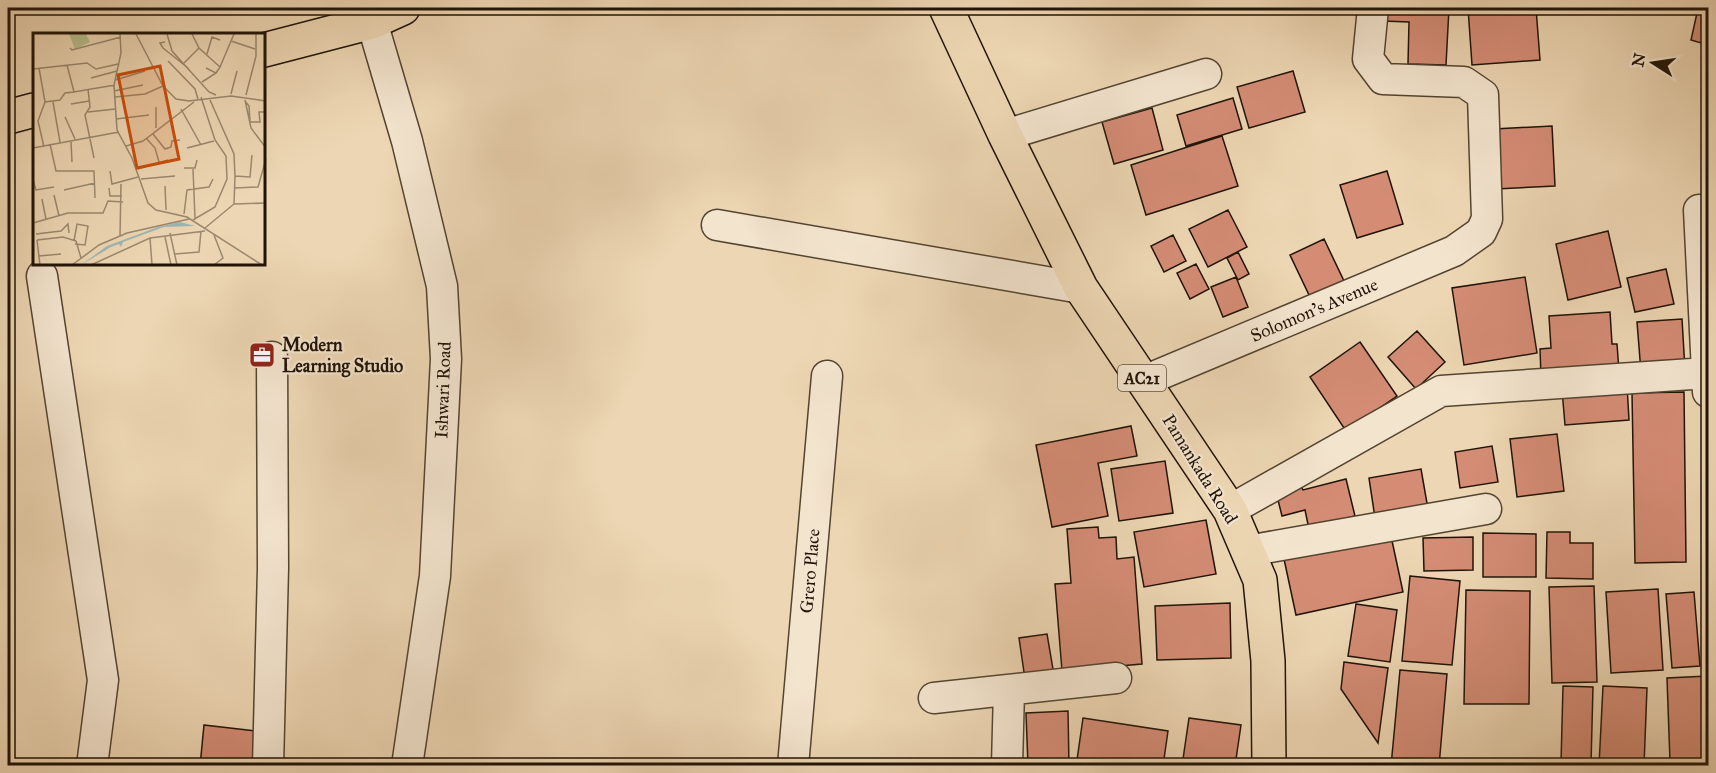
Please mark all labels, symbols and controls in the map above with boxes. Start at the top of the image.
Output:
inset map [33,33,266,266]
north arrow [1623,33,1683,93]
text: N [1628,51,1650,69]
street label: Solomon's Avenue [1247,273,1381,347]
place label: Modern Learning Studio [282,334,403,378]
office icon: Modern Learning Studio [247,340,277,370]
street label: Ishwari Road [430,341,456,439]
road number: AC21 [1118,365,1166,391]
street label: Pamankada Road [1158,410,1242,528]
street label: Grero Place [795,528,825,614]

